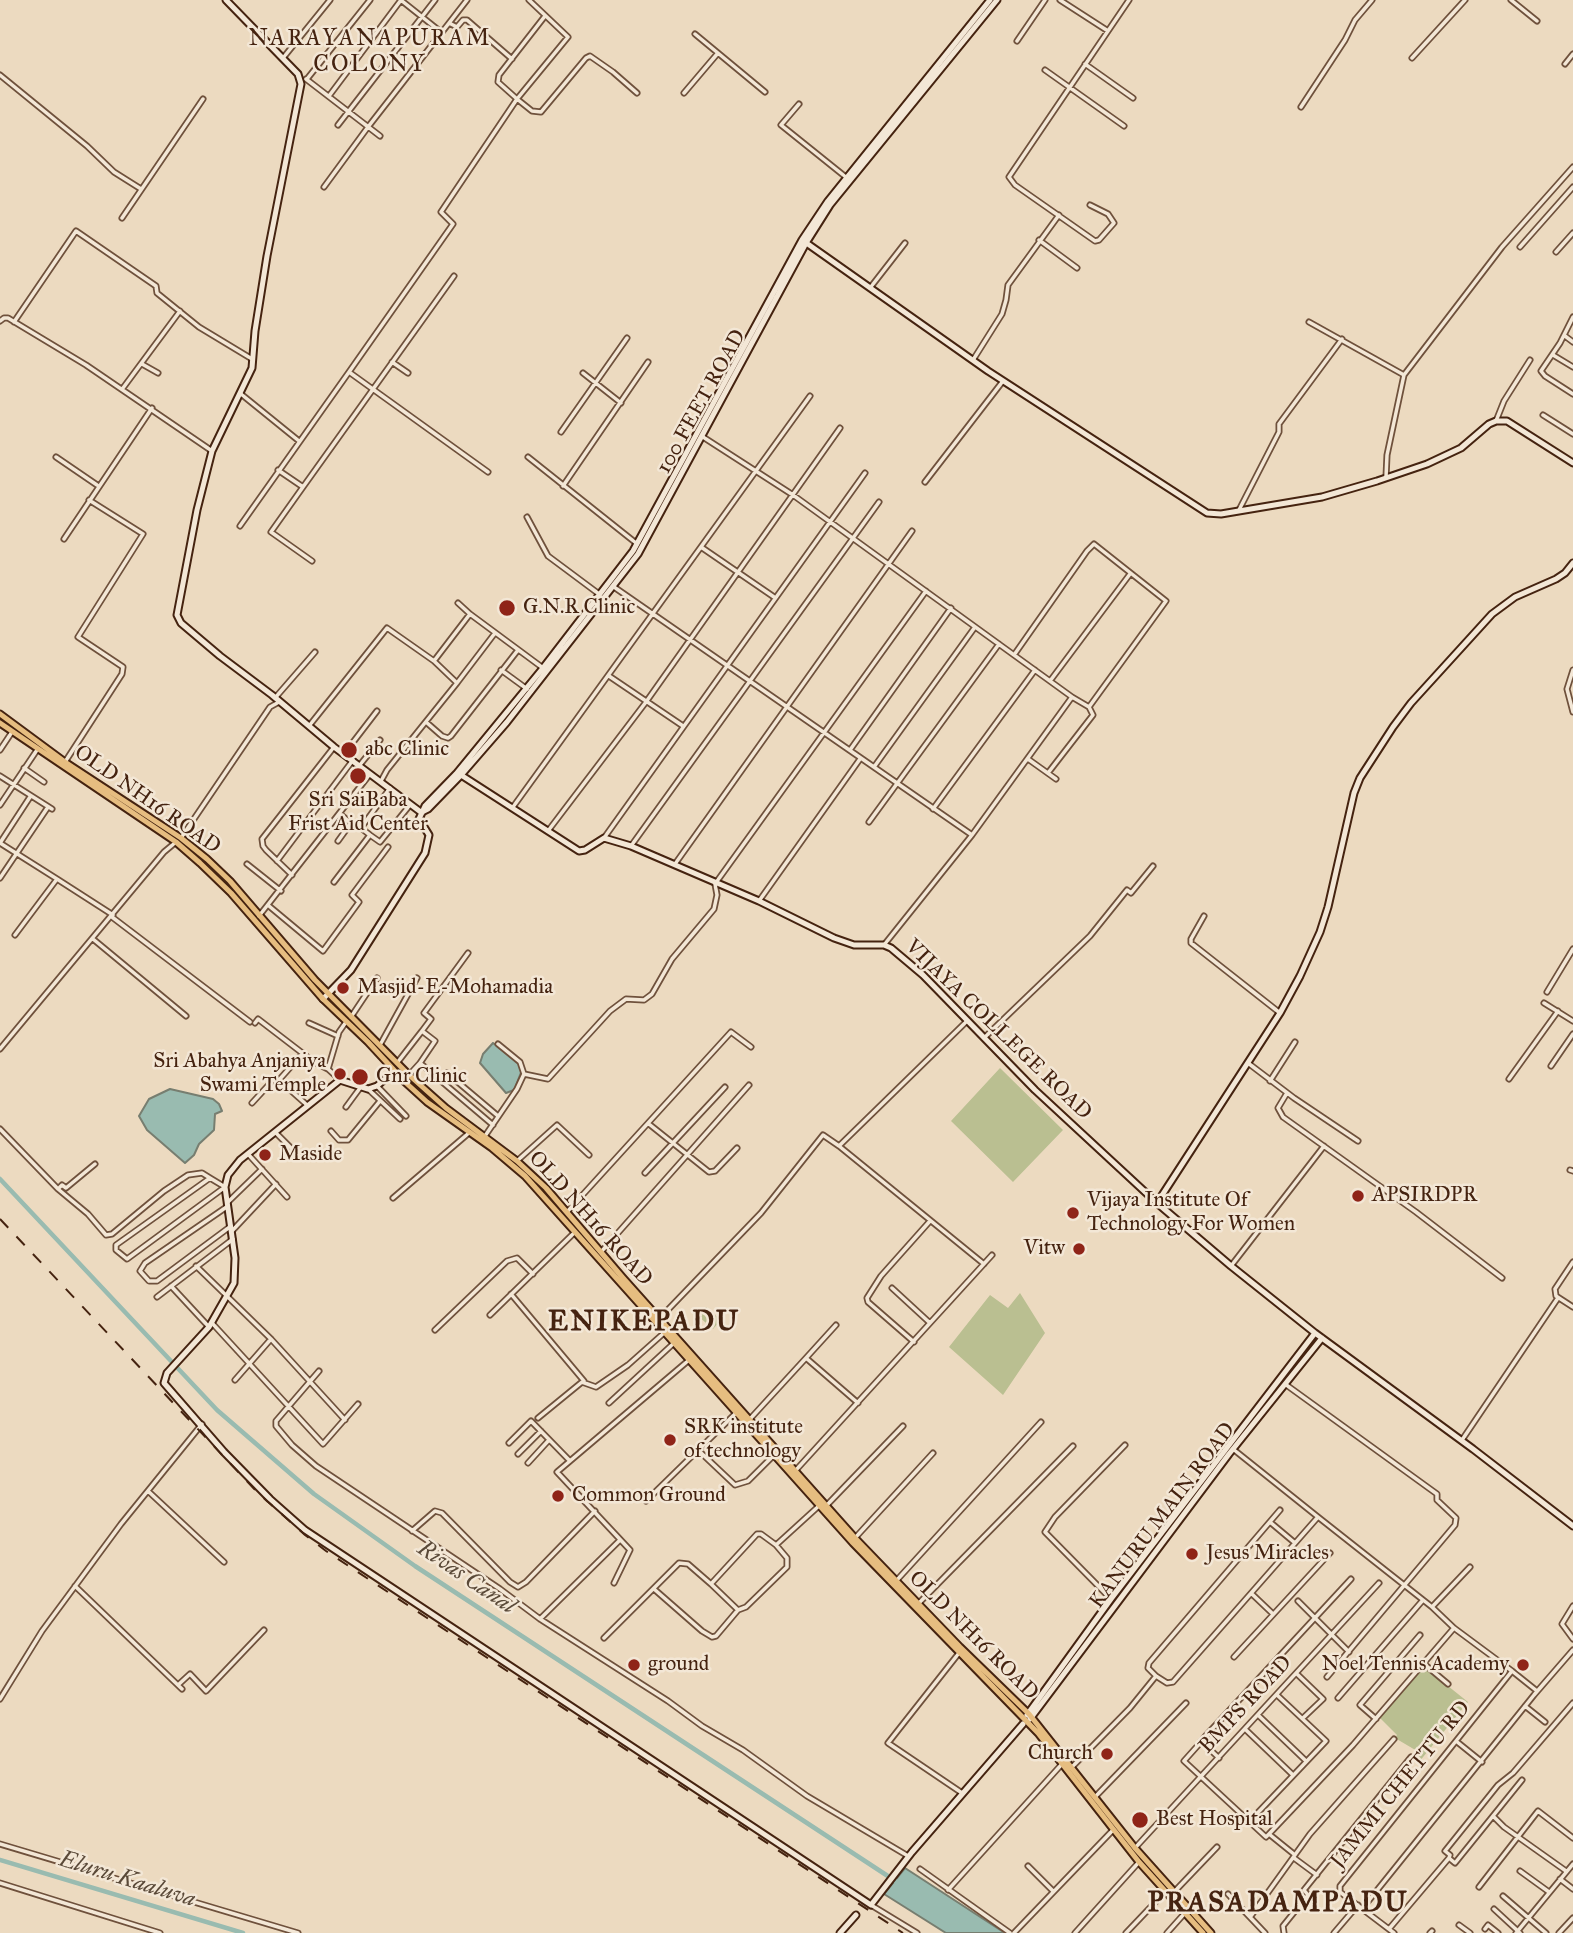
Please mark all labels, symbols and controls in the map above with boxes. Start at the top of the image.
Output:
district label: NARAYANAPURAM COLONY [250,25,490,79]
street label: 100 FEET ROAD [652,326,752,478]
place label: G.N.R Clinic [523,595,635,621]
marker: G.N.R Clinic [497,598,517,618]
place label: abc Clinic [365,737,449,763]
street label: OLD NH16 ROAD [69,740,225,860]
marker: abc Clinic [339,740,359,760]
marker: Sri SaiBaba Frist Aid Center [348,766,368,786]
place label: Sri SaiBaba Frist Aid Center [288,788,428,838]
street label: VIJAYA COLLEGE ROAD [900,934,1096,1126]
place label: Masjid-E-Mohamadia [357,975,553,1001]
marker: Masjid-E-Mohamadia [335,980,351,996]
place label: Sri Abahya Anjaniya Swami Temple [153,1049,326,1099]
place label: Gnr Clinic [376,1064,467,1090]
marker: Sri Abahya Anjaniya Swami Temple [332,1066,348,1082]
marker: Gnr Clinic [350,1067,370,1087]
place label: Maside [279,1142,342,1168]
street label: OLD NH16 ROAD [523,1146,657,1292]
marker: Maside [257,1147,273,1163]
place label: APSIRDPR [1372,1183,1477,1209]
place label: Vijaya Institute Of Technology For Women [1087,1188,1295,1238]
marker: APSIRDPR [1350,1188,1366,1204]
marker: Vijaya Institute Of Technology For Women [1065,1205,1081,1221]
place label: Vitw [1024,1236,1065,1262]
marker: Vitw [1071,1241,1087,1257]
district label: ENIKEPADU [549,1306,739,1340]
place label: SRK institute of technology [684,1415,803,1465]
street label: KANURU MAIN ROAD [1085,1418,1241,1614]
marker: SRK institute of technology [662,1432,678,1448]
place label: Common Ground [572,1483,726,1509]
marker: Common Ground [550,1488,566,1504]
water label: Rivas Canal [412,1535,520,1621]
place label: Jesus Miracles [1206,1541,1329,1567]
marker: Jesus Miracles [1184,1546,1200,1562]
street label: OLD NH16 ROAD [903,1566,1043,1706]
street label: BMPS ROAD [1194,1651,1298,1759]
place label: ground [648,1652,709,1678]
place label: Noel Tennis Academy [1322,1652,1509,1678]
marker: ground [626,1657,642,1673]
marker: Noel Tennis Academy [1515,1657,1531,1673]
street label: JAMMI CHETTU RD [1326,1696,1476,1874]
place label: Church [1028,1741,1093,1767]
marker: Church [1099,1746,1115,1762]
place label: Best Hospital [1156,1807,1273,1833]
marker: Best Hospital [1130,1810,1150,1830]
water label: Eluru Kaaluva [55,1846,199,1914]
district label: PRASADAMPADU [1149,1887,1407,1921]

